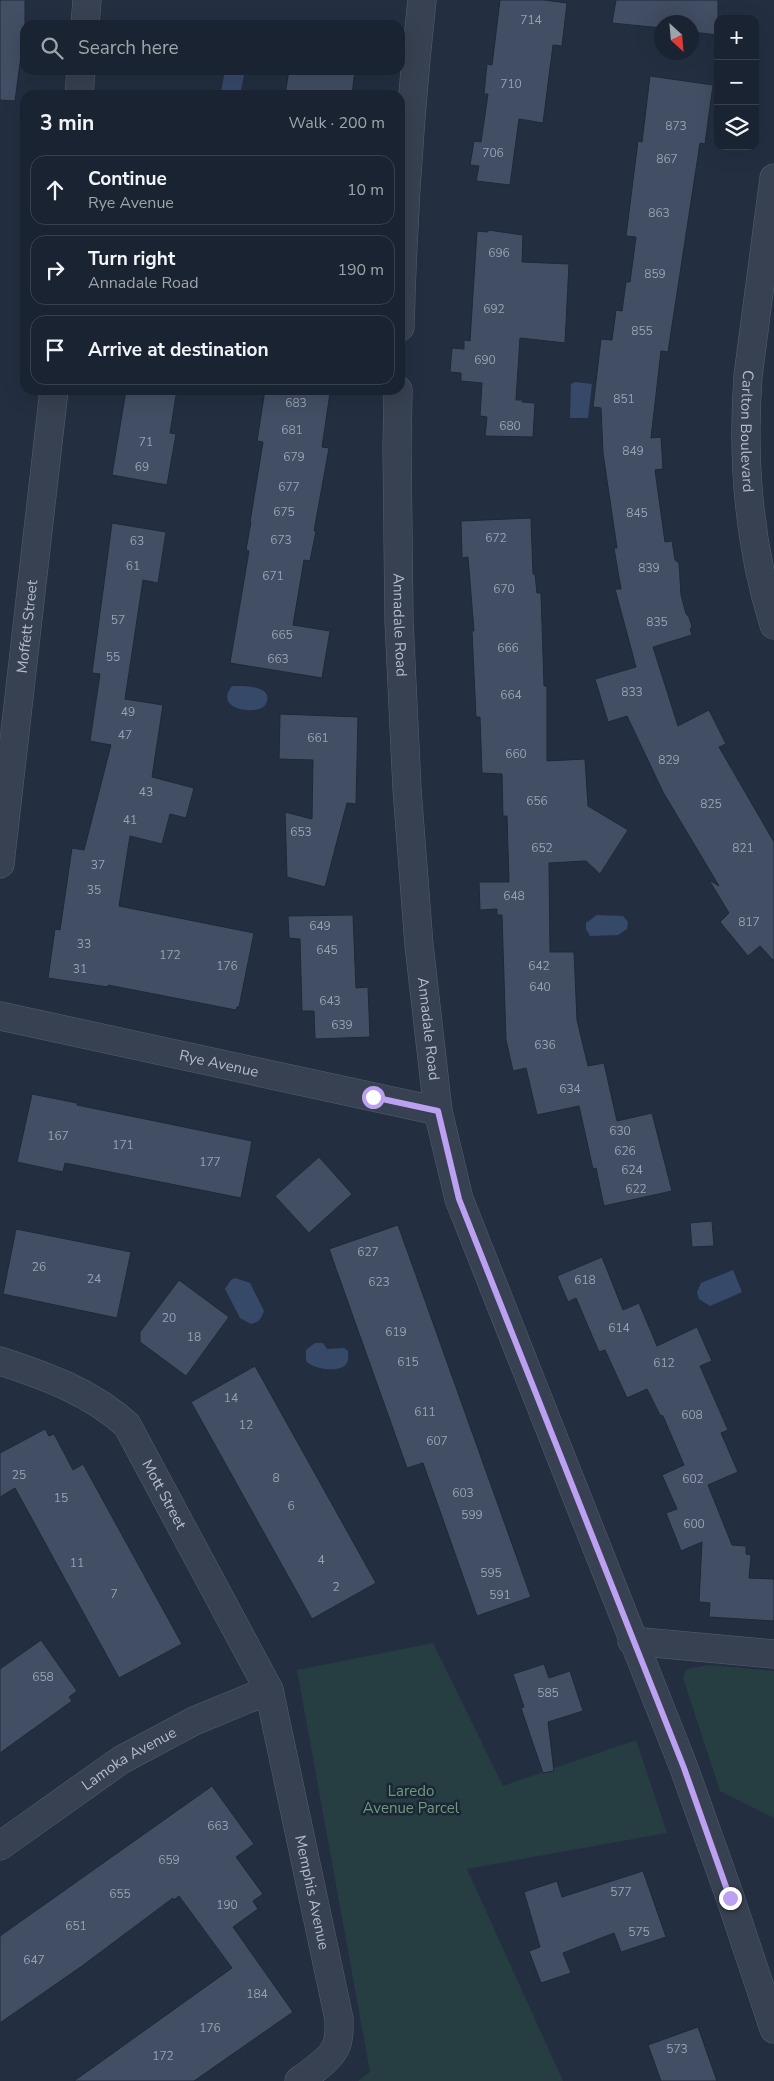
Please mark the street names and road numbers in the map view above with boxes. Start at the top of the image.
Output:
street label: Carlton Boulevard [736,369,759,493]
street label: Annadale Road [388,573,412,677]
street label: Moffett Street [12,578,42,674]
street label: Annadale Road [413,976,444,1081]
street label: Rye Avenue [177,1045,260,1082]
street label: Mott Street [137,1456,191,1533]
street label: Lamoka Avenue [77,1722,180,1795]
street label: Memphis Avenue [290,1833,334,1952]

